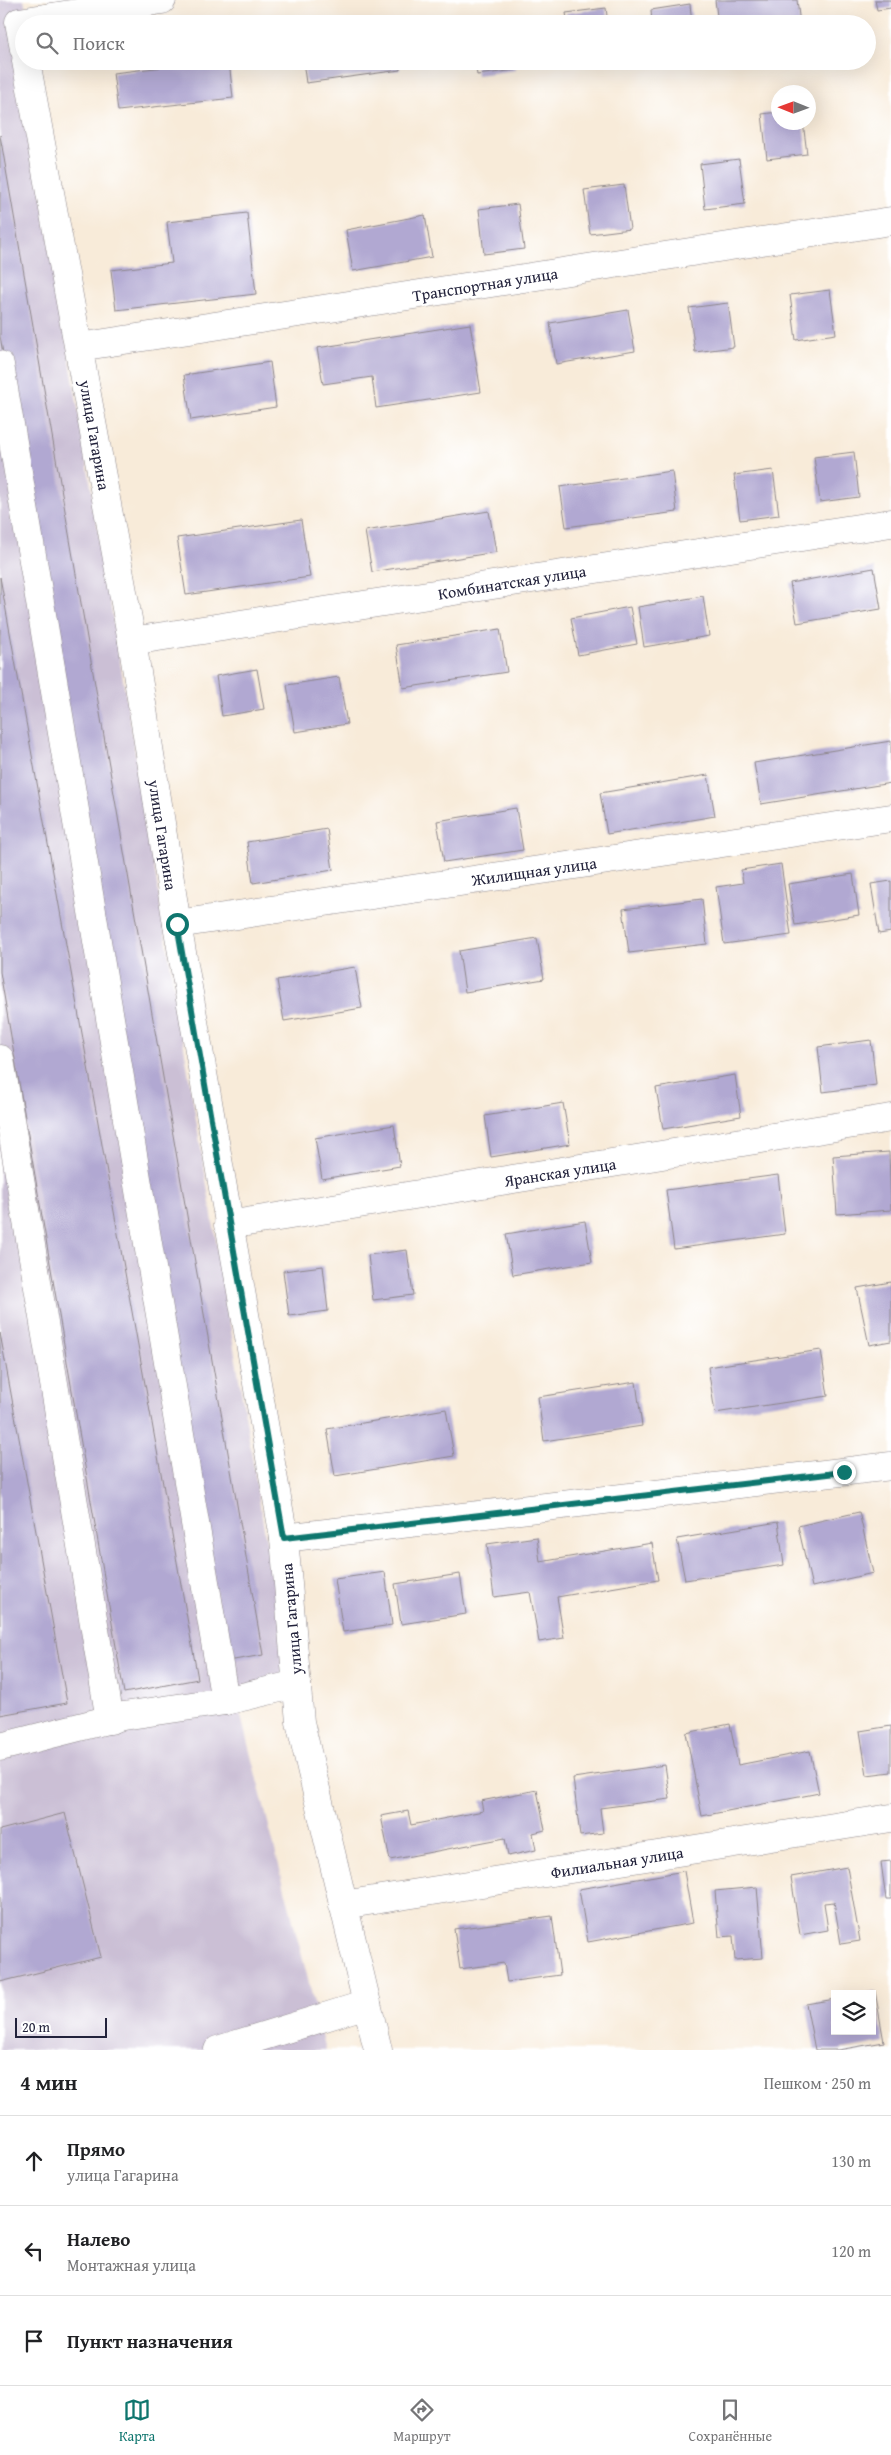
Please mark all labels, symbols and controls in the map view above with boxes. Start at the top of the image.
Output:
search box [15,15,876,70]
icon: search [33,29,61,57]
text: Поиск [73,29,125,57]
north arrow [771,85,816,130]
street label: Транспортная улица [411,261,560,307]
street label: улица Гагарина [73,377,117,492]
street label: Комбинатская улица [436,558,588,606]
street label: улица Гагарина [142,777,184,892]
street label: Жилищная улица [469,850,598,892]
route start [166,913,189,936]
street label: Яранская улица [501,1151,618,1193]
route end [833,1461,856,1484]
street label: улица Гагарина [274,1562,308,1677]
street label: Филиальная улица [549,1840,685,1884]
map controls [831,1990,876,2035]
button: layers [831,1990,876,2035]
scale bar [15,2015,108,2038]
text: 20 m [22,2017,50,2037]
text: 4 мин [20,2067,77,2098]
text: Пешком · 250 m [764,2071,871,2095]
text: Прямо [67,2135,125,2163]
icon: ahead [20,2147,48,2175]
text: 130 m [831,2149,871,2173]
text: улица Гагарина [67,2163,179,2187]
text: Налево [67,2225,130,2253]
icon: left [20,2237,48,2265]
text: 120 m [831,2239,871,2263]
text: Монтажная улица [67,2253,196,2277]
icon: arrive [20,2327,48,2355]
text: Пункт назначения [67,2327,233,2355]
tab: Карта [119,2396,155,2446]
tab: Маршрут [393,2396,451,2446]
tab: Сохранённые [689,2396,772,2446]

